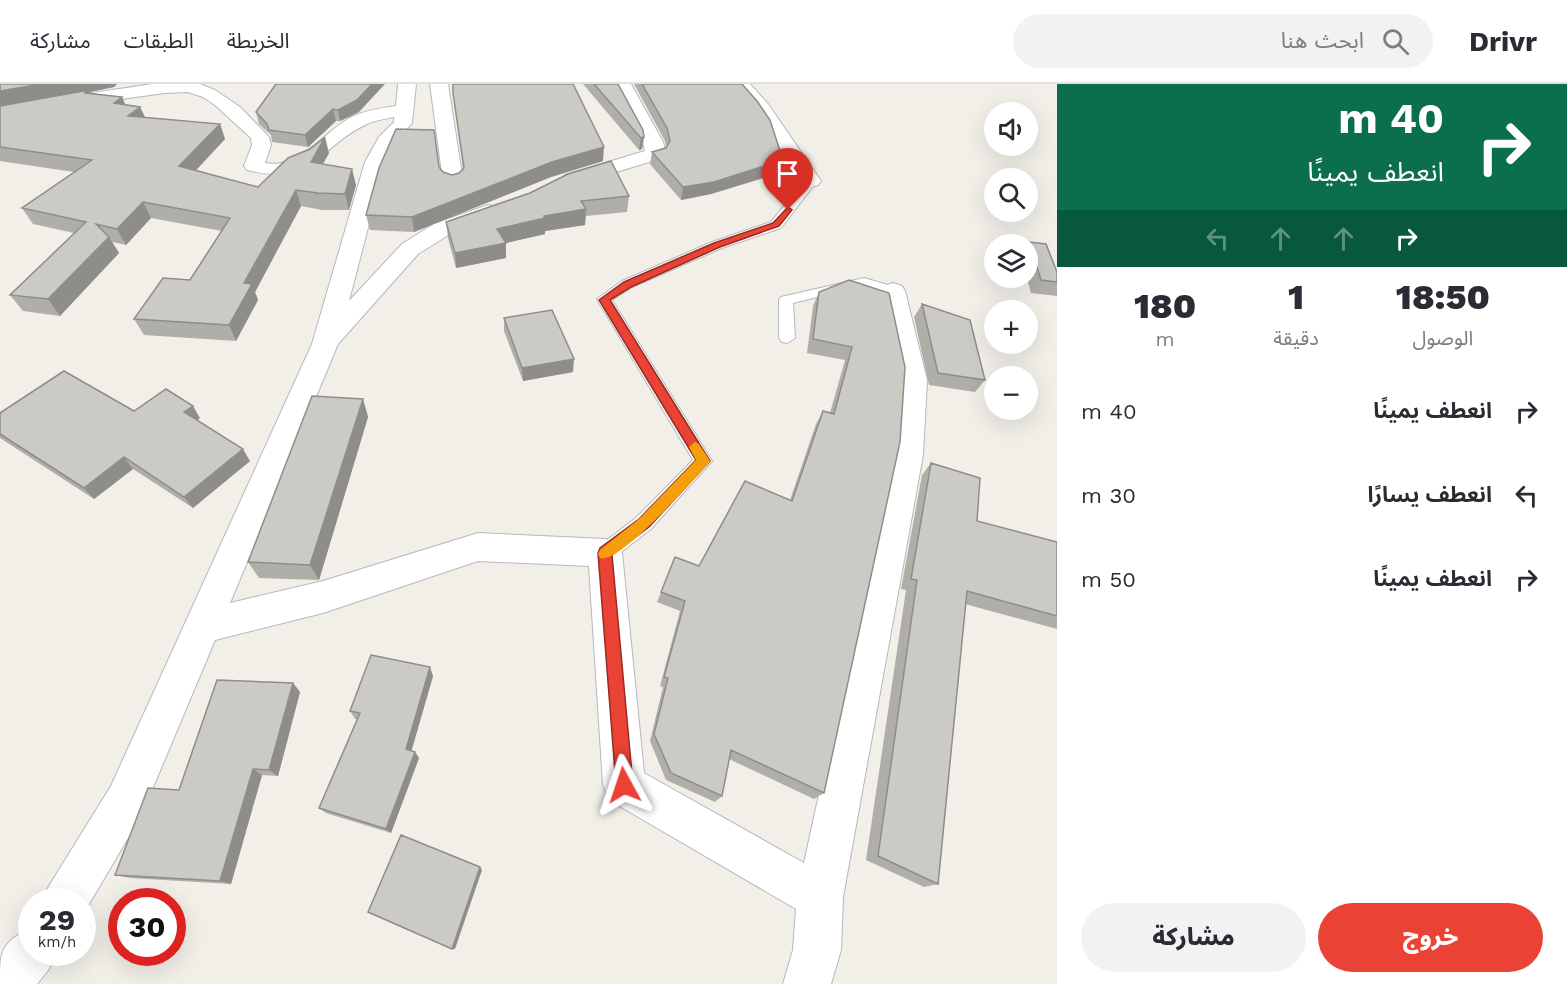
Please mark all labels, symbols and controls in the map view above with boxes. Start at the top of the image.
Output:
search box [1013,14,1433,68]
icon: search [1379,25,1412,58]
text: Drivr [1469,25,1537,58]
text: مشاركة [30,28,91,53]
text: الطبقات [124,28,194,53]
text: الخريطة [227,28,290,53]
text: ابحث هنا [1281,28,1364,53]
text: 40 m [1338,94,1444,143]
map controls [984,102,1038,420]
button: sound [984,102,1038,156]
icon: right [1465,108,1543,186]
pin [762,148,813,210]
text: انعطف يمينًا [1307,156,1444,188]
icon: arrive [771,157,804,190]
button: search [984,168,1038,222]
icon: left [1201,222,1234,255]
icon: ahead [1264,222,1297,255]
icon: ahead [1327,222,1360,255]
icon: right [1390,222,1423,255]
button: layers [984,234,1038,288]
text: 1 [1288,276,1304,318]
text: 18:50 [1396,276,1490,318]
text: 180 [1134,285,1196,327]
button: + [984,300,1038,354]
text: دقيقة [1273,326,1319,350]
text: الوصول [1413,326,1473,350]
text: m [1156,327,1175,351]
button: − [984,366,1038,420]
icon: right [1510,395,1543,428]
text: انعطف يمينًا [1373,398,1492,423]
text: 40 m [1081,399,1137,424]
icon: left [1510,479,1543,512]
text: انعطف يسارًا [1368,482,1492,507]
text: 30 m [1081,483,1136,508]
icon: right [1510,563,1543,596]
text: انعطف يمينًا [1373,566,1492,591]
text: 50 m [1081,567,1136,592]
position arrow [592,753,656,817]
speed limit sign: 30 [108,888,186,966]
text: 29 [39,902,75,937]
button: مشاركة [1081,903,1306,972]
button: خروج [1318,903,1543,972]
text: km/h [38,933,76,951]

